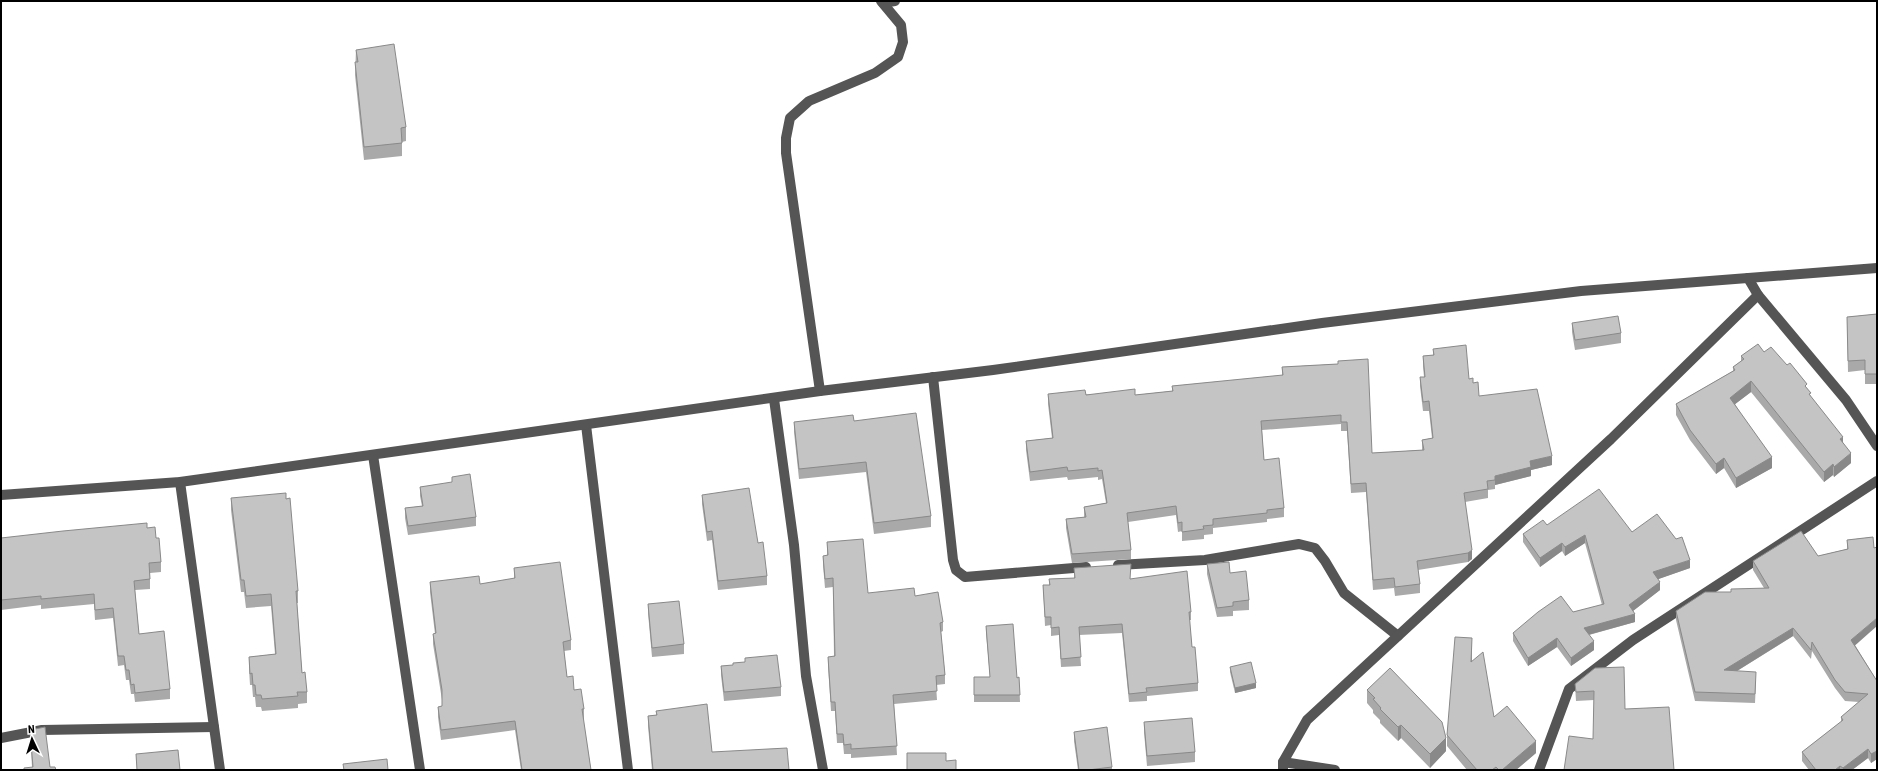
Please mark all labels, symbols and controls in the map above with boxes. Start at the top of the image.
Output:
north arrow [12,719,52,759]
text: N [28,723,35,736]

